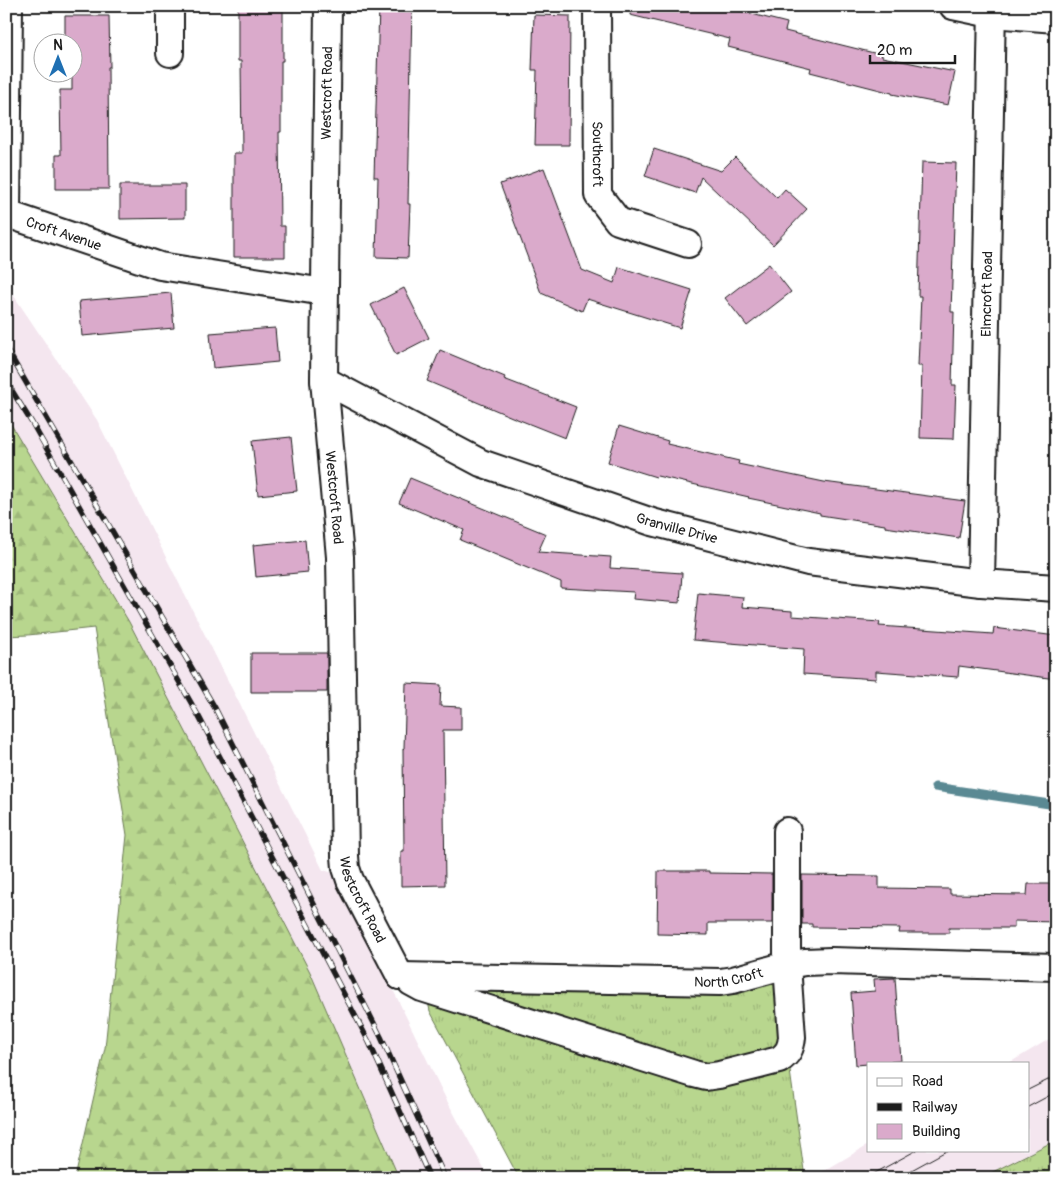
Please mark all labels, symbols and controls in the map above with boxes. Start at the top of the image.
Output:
north arrow [32,32,82,82]
scale bar [870,32,954,64]
text: N [53,37,63,54]
text: 20 m [877,41,912,60]
street label: Westcroft Road [318,46,336,140]
street label: Southcroft [589,121,606,187]
street label: Croft Avenue [24,213,104,254]
street label: Elmcroft Road [977,251,996,337]
street label: Westcroft Road [322,450,347,545]
street label: Granville Drive [634,509,719,547]
street label: Westcroft Road [337,856,390,946]
street label: North Croft [694,964,765,991]
legend [867,1062,1030,1152]
text: Road [912,1072,943,1091]
text: Railway [912,1098,958,1117]
text: Building [912,1122,960,1141]

